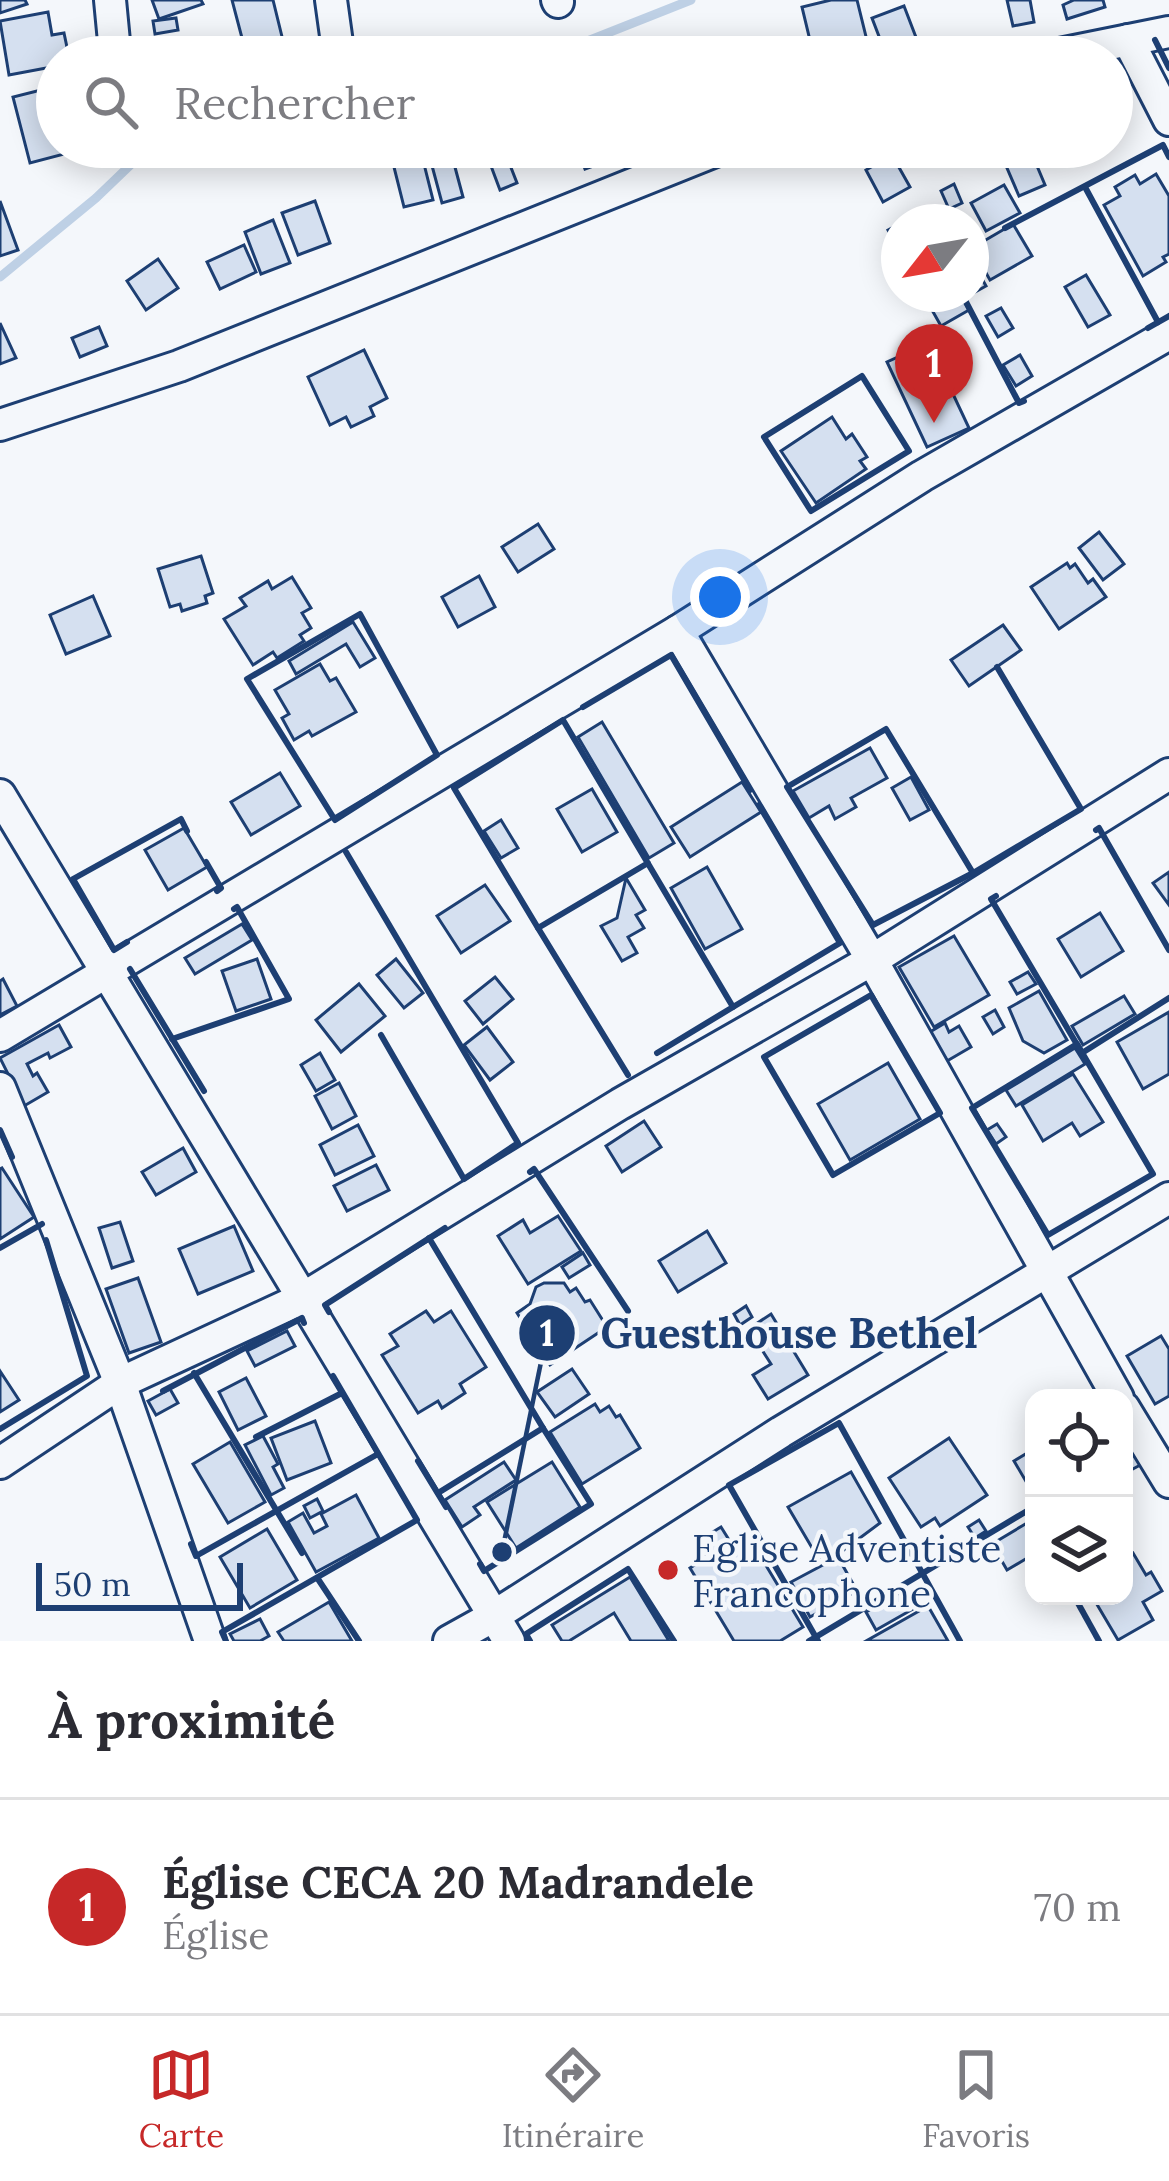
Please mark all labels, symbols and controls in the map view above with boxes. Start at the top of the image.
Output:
search box [36,36,1133,168]
icon: search [78,69,144,135]
text: Rechercher [174,74,415,131]
north arrow [881,204,989,312]
pin: 1 [895,324,973,423]
your location [690,567,750,627]
callout: Guesthouse Bethel [517,1294,1002,1372]
text: Guesthouse Bethel [600,1306,978,1360]
text: 1 [540,1310,554,1356]
map controls [1025,1389,1133,1605]
button: locate [1025,1389,1133,1497]
button: layers [1025,1497,1133,1605]
place label: Eglise Adventiste Francophone [692,1523,1001,1618]
scale bar [36,1557,243,1610]
marker: Eglise Adventiste Francophone [655,1557,681,1583]
text: 50 m [54,1563,131,1605]
text: À proximité [48,1687,335,1752]
text: Église CECA 20 Madrandele [162,1853,754,1910]
text: 1 [79,1882,95,1932]
text: 70 m [1034,1882,1121,1932]
text: Église [162,1910,269,1960]
tab: Carte [139,2042,224,2156]
tab: Itinéraire [502,2042,644,2156]
tab: Favoris [922,2042,1030,2156]

